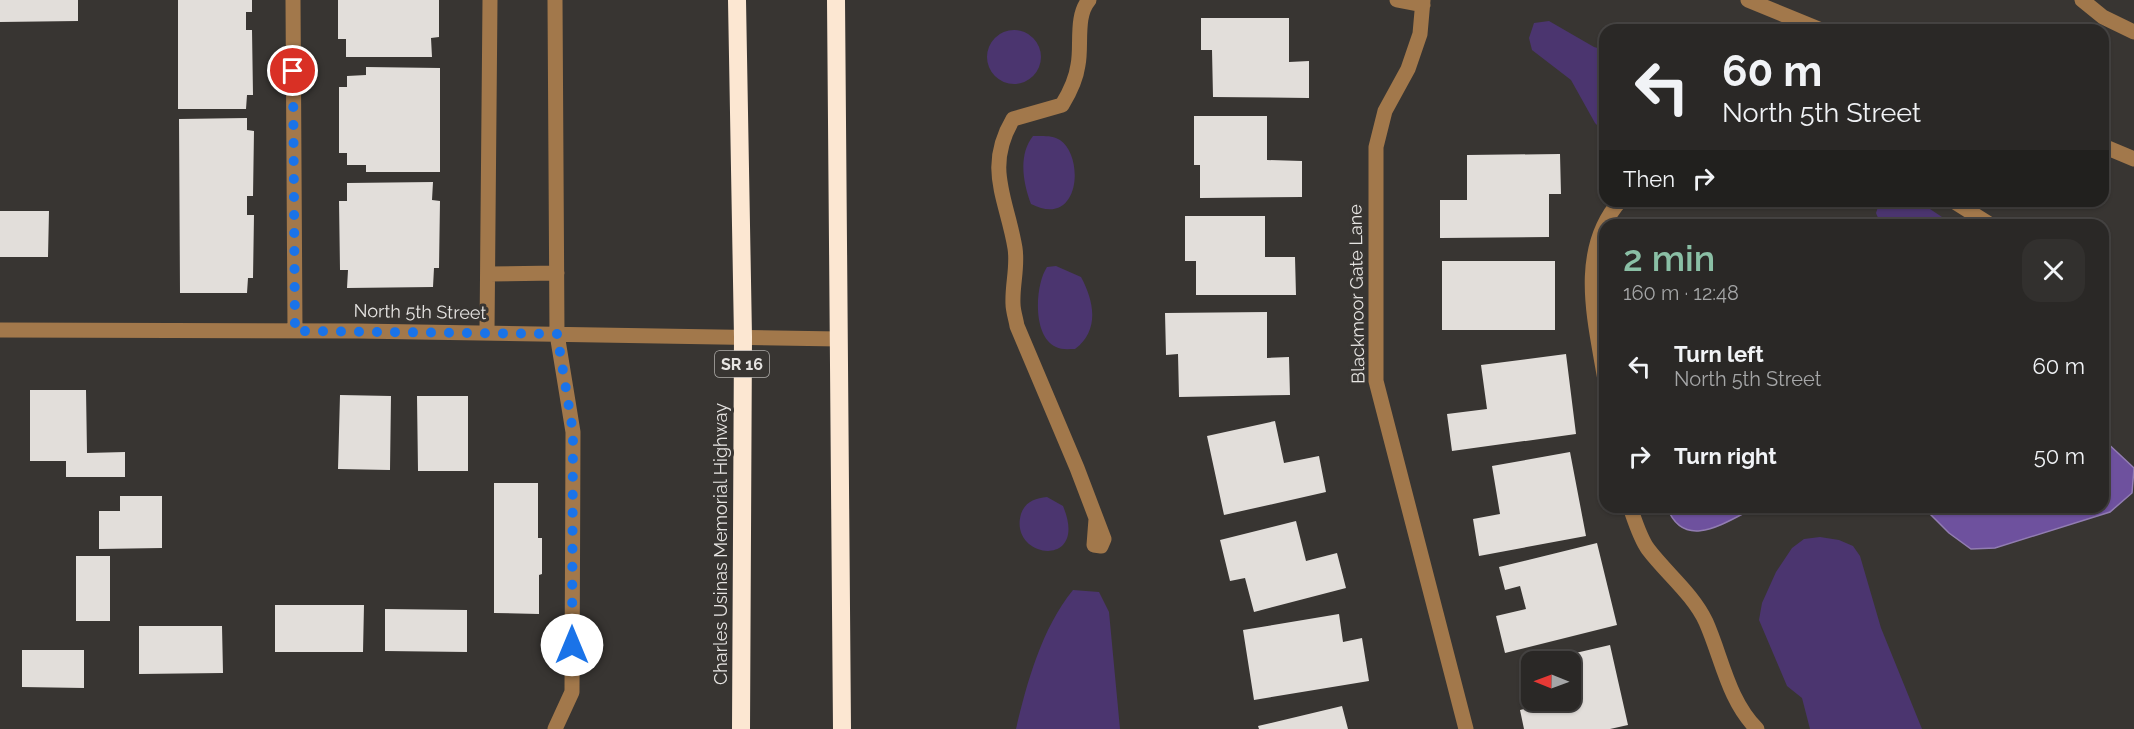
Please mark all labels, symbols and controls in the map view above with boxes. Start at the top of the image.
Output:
pin [267,45,318,96]
text: 60 m [1722,47,1822,96]
icon: left [1623,48,1701,126]
icon: arrive [276,54,309,87]
text: North 5th Street [1722,97,1921,128]
icon: right [1687,162,1720,195]
text: Then [1623,166,1675,192]
street label: Blackmoor Gate Lane [1344,204,1369,384]
text: 2 min [1623,237,1715,279]
button: close [2022,239,2085,302]
text: 160 m · 12:48 [1623,281,1739,305]
street label: North 5th Street [353,300,487,323]
text: Turn left [1674,341,1764,367]
icon: left [1623,350,1656,383]
road number: SR 16 [715,351,769,377]
text: 60 m [2032,353,2085,379]
text: North 5th Street [1674,367,1821,391]
street label: Charles Usinas Memorial Highway [710,403,731,685]
icon: right [1623,440,1656,473]
text: Turn right [1674,443,1777,469]
text: 50 m [2034,443,2085,469]
position arrow [540,613,604,677]
north arrow [1521,651,1581,711]
map controls [1521,651,1581,711]

